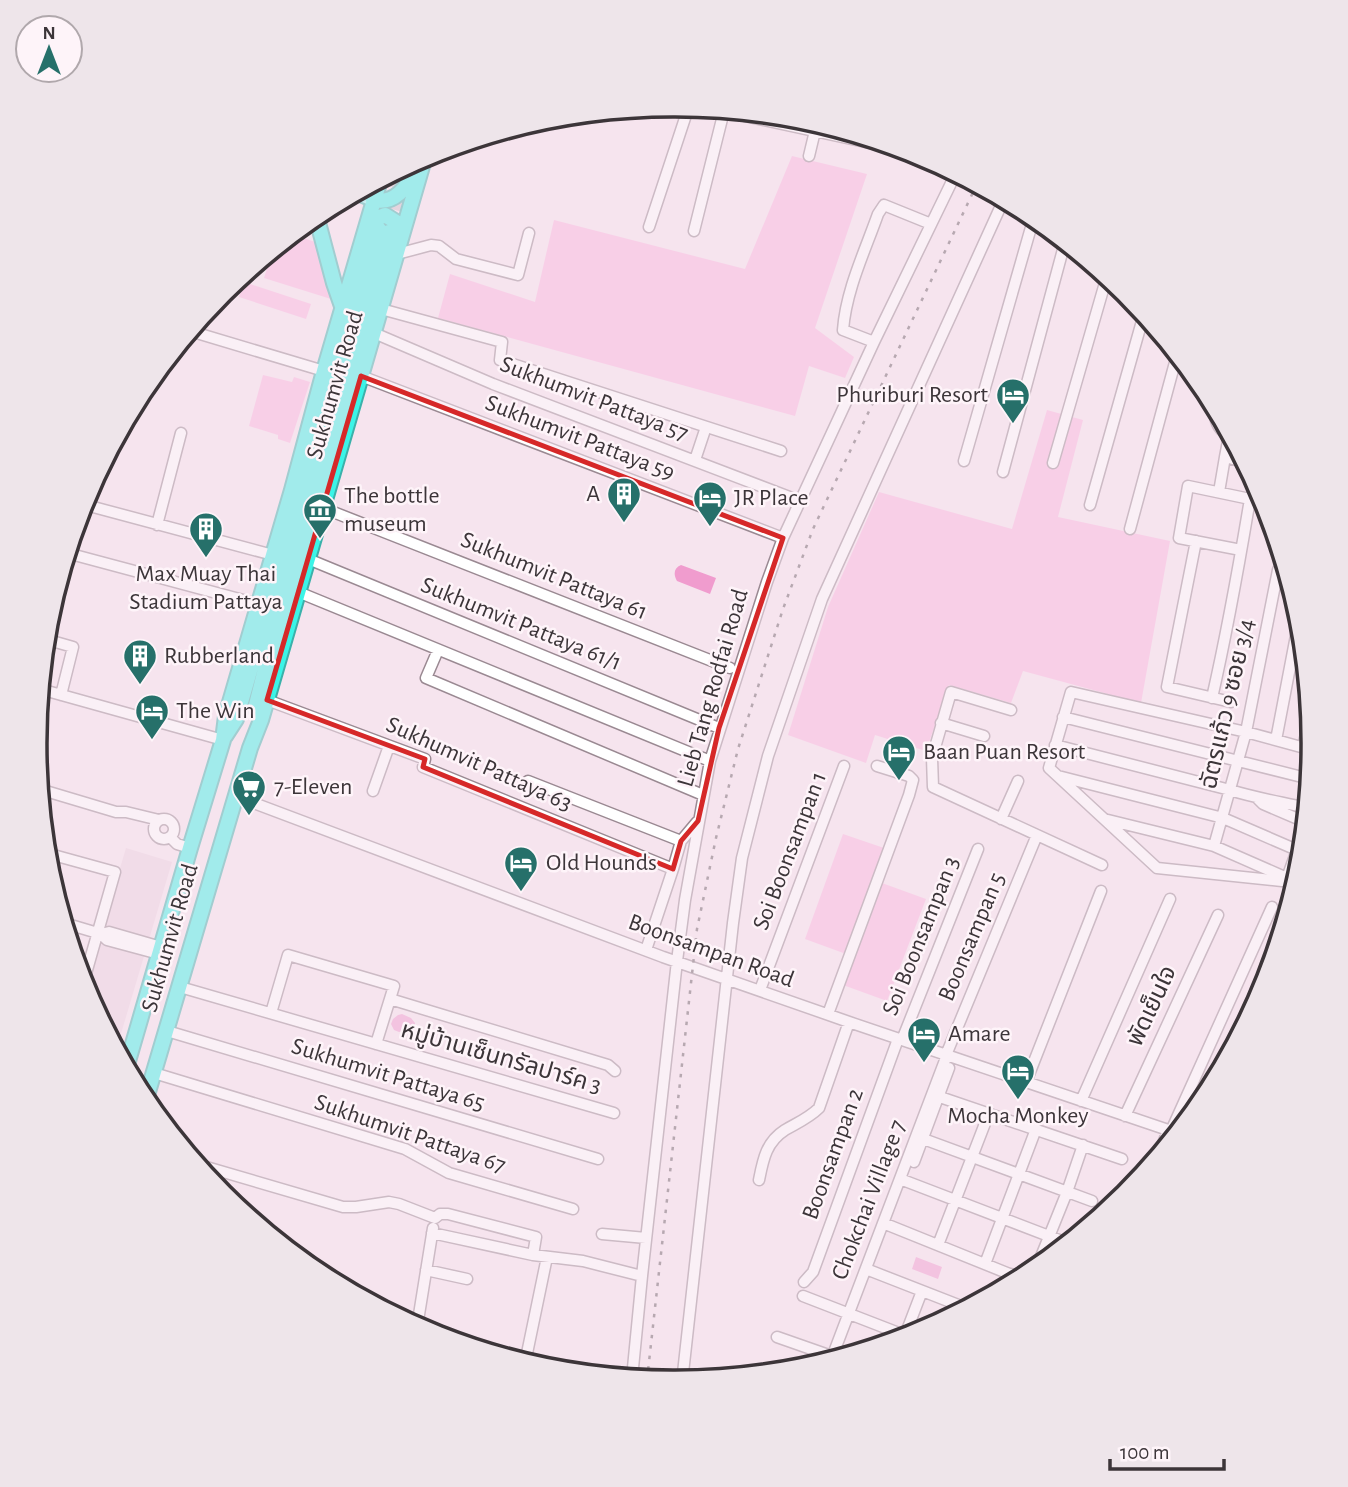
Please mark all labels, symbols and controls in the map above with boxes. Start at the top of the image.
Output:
north arrow [14,14,84,84]
text: N [42,24,56,43]
street label: Sukhumvit Road [302,308,368,462]
street label: Sukhumvit Pattaya 57 [497,352,691,446]
hotel icon: Phuriburi Resort [994,376,1032,425]
place label: Phuriburi Resort [836,383,988,407]
street label: Sukhumvit Pattaya 59 [482,391,678,485]
building icon: A [605,475,643,524]
hotel icon: JR Place [691,479,729,528]
place label: A [586,482,600,506]
place label: The bottle museum [344,484,439,536]
place label: JR Place [734,486,809,510]
museum icon: The bottle museum [301,491,339,540]
building icon: Max Muay Thai Stadium Pattaya [187,510,225,559]
street label: Sukhumvit Pattaya 61 [457,528,651,624]
place label: Max Muay Thai Stadium Pattaya [129,562,283,614]
street label: Sukhumvit Pattaya 61/1 [417,573,625,675]
street label: Lieb Tang Rodfai Road [673,586,753,790]
street label: ฉัตรแก้ว 9 ซอย 3/4 [1195,616,1259,792]
building icon: Rubberland [121,637,159,686]
place label: Rubberland [164,644,274,668]
hotel icon: The Win [133,692,171,741]
place label: The Win [176,699,255,723]
street label: Sukhumvit Pattaya 63 [383,712,575,816]
hotel icon: Baan Puan Resort [880,733,918,782]
place label: Baan Puan Resort [923,740,1085,764]
supermarket icon: 7-Eleven [230,768,268,817]
street label: Soi Boonsampan 1 [749,769,831,933]
place label: 7-Eleven [274,775,352,799]
hotel icon: Old Hounds [502,844,540,893]
place label: Old Hounds [546,851,657,875]
street label: Soi Boonsampan 3 [878,853,964,1019]
street label: Sukhumvit Road [137,861,203,1015]
street label: Boonsampan 5 [934,869,1010,1005]
street label: Boonsampan Road [625,910,797,992]
street label: พัดเย็นใจ [1120,961,1181,1050]
street label: หมู่บ้านเซ็นทรัลปาร์ค 3 [398,1015,605,1100]
hotel icon: Amare [905,1015,943,1064]
place label: Amare [948,1022,1010,1046]
street label: Sukhumvit Pattaya 65 [289,1034,487,1116]
hotel icon: Mocha Monkey [999,1052,1037,1101]
street label: Boonsampan 2 [798,1085,868,1223]
street label: Sukhumvit Pattaya 67 [311,1090,509,1178]
place label: Mocha Monkey [947,1104,1089,1128]
street label: Chokchai Village 7 [828,1117,910,1283]
scale bar [1110,1428,1224,1472]
text: 100 m [1120,1442,1170,1463]

